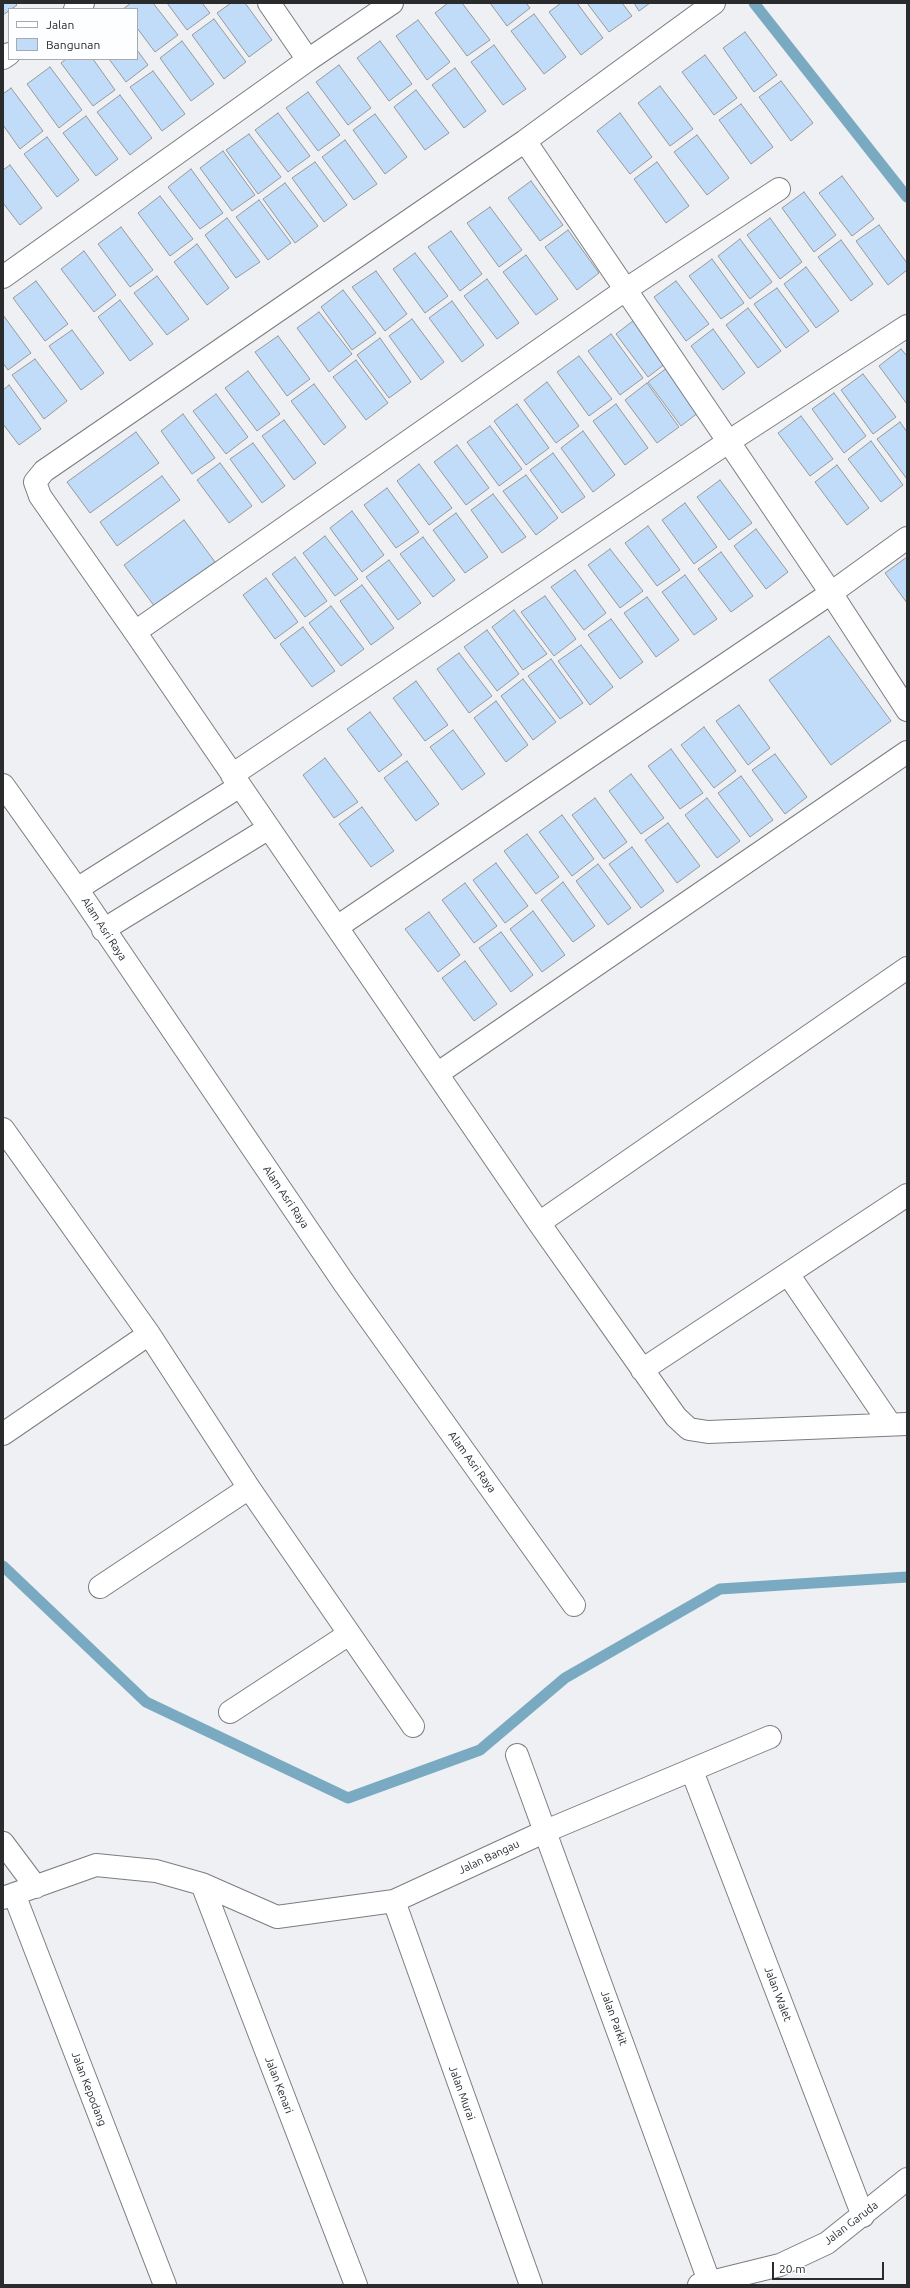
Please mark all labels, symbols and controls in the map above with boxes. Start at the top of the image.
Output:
legend [8,8,138,60]
text: Jalan [46,18,74,31]
text: Bangunan [46,38,100,51]
street label: Alam Asri Raya [79,895,129,963]
street label: Alam Asri Raya [260,1163,312,1231]
street label: Alam Asri Raya [445,1429,499,1495]
street label: Jalan Bangau [456,1837,522,1877]
street label: Jalan Walet [762,1965,794,2023]
street label: Jalan Parkit [598,1989,630,2047]
street label: Jalan Kepodang [69,2050,109,2128]
street label: Jalan Kenari [262,2055,296,2115]
street label: Jalan Murai [446,2064,478,2122]
street label: Jalan Garuda [822,2198,880,2248]
scale bar [774,2254,886,2280]
text: 20 m [779,2262,806,2275]

